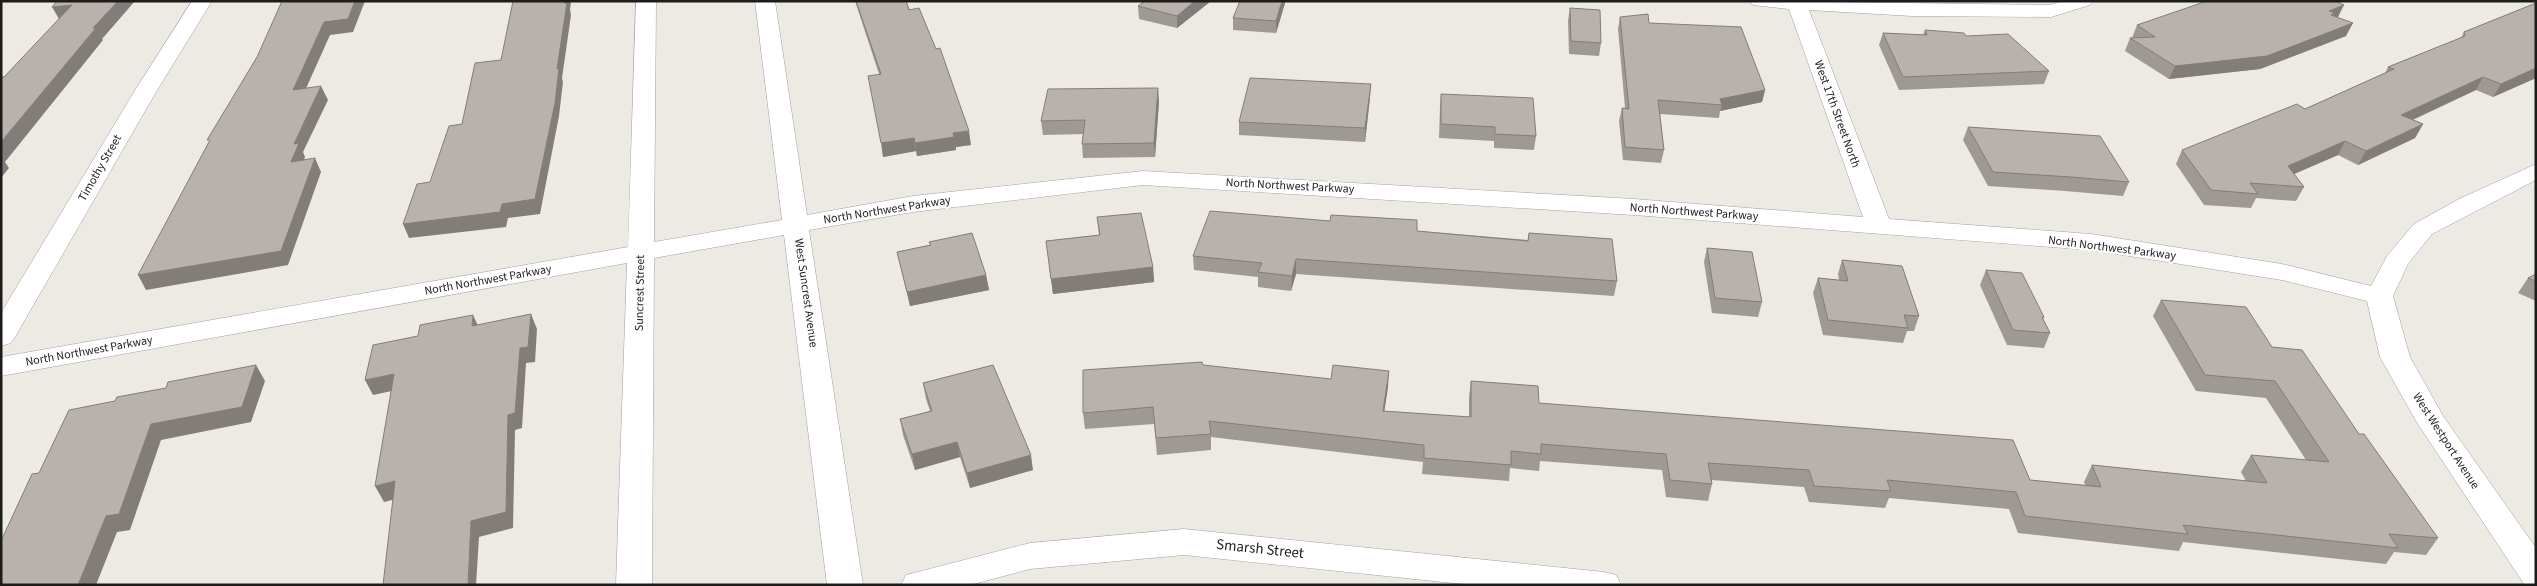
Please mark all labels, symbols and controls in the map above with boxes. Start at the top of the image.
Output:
street label: West 17th Street North [1810,58,1864,170]
street label: Timothy Street [74,132,126,204]
street label: North Northwest Parkway [1225,174,1355,198]
street label: North Northwest Parkway [822,191,952,228]
street label: North Northwest Parkway [1629,199,1759,225]
street label: North Northwest Parkway [2047,232,2177,264]
street label: West Suncrest Avenue [790,237,822,349]
street label: Suncrest Street [631,255,649,331]
street label: North Northwest Parkway [423,260,553,300]
street label: North Northwest Parkway [24,331,154,371]
street label: West Westport Avenue [2408,390,2484,492]
street label: Smarsh Street [1215,534,1305,564]

